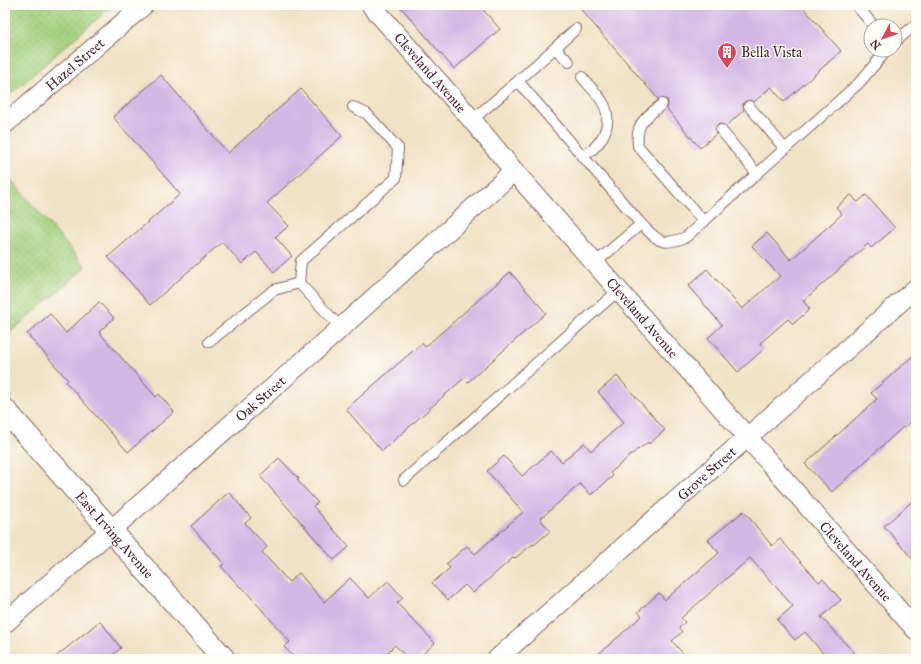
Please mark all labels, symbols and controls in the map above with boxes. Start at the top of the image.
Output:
north arrow [863,18,903,58]
street label: Cleveland Avenue [391,29,470,116]
street label: Hazel Street [42,34,108,94]
text: N [867,36,884,52]
building icon: Bella Vista [716,41,738,69]
place label: Bella Vista [741,44,802,61]
street label: Cleveland Avenue [603,274,682,361]
street label: Oak Street [232,372,289,425]
street label: Grove Street [674,443,740,504]
street label: East Irving Avenue [72,488,158,582]
street label: Cleveland Avenue [816,518,896,605]

